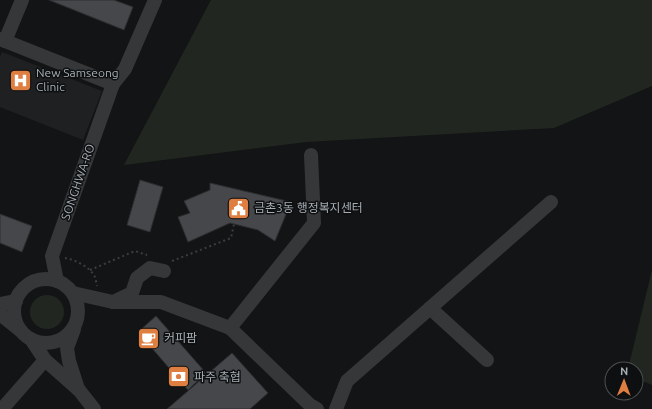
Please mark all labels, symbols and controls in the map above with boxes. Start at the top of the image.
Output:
place label: New Samseong Clinic [36,66,119,93]
hospital icon: New Samseong Clinic [7,67,33,93]
street label: SONGHWA-RO [58,142,97,222]
public building icon: 금촌3동 행정복지센터 [225,195,251,221]
place label: 금촌3동 행정복지센터 [254,201,363,214]
cafe icon: 커피팜 [136,325,162,351]
place label: 커피팜 [164,331,197,344]
north arrow [604,361,644,401]
bank icon: 파주 축협 [166,364,192,390]
text: N [620,365,628,377]
place label: 파주 축협 [194,370,241,383]

